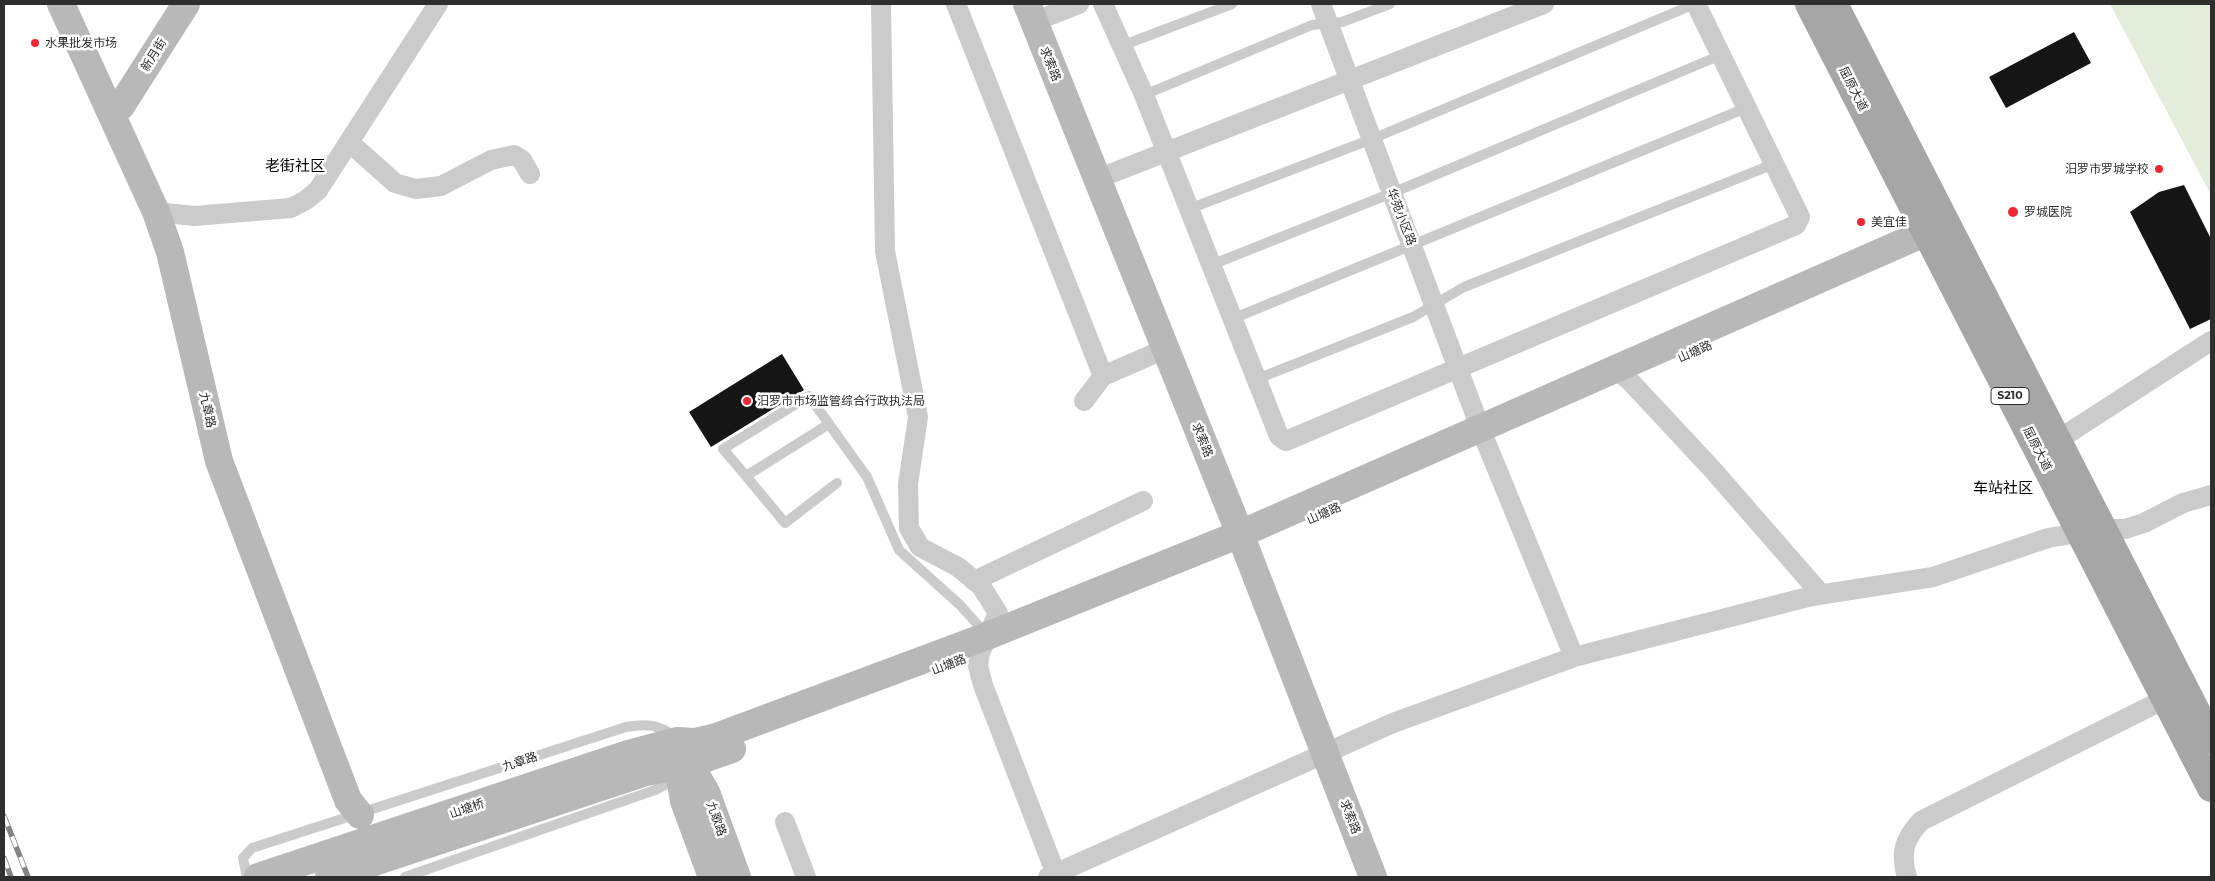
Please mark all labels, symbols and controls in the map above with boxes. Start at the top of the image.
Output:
place label: 水果批发市场 [45,36,117,50]
street label: 新月街 [138,36,170,74]
marker: 水果批发市场 [29,37,41,49]
street label: 求索路 [1037,45,1063,83]
street label: 屈原大道 [1836,64,1870,114]
district label: 老街社区 [265,158,325,176]
place label: 汨罗市罗城学校 [2065,162,2149,176]
marker: 汨罗市罗城学校 [2153,163,2165,175]
street label: 华苑小区路 [1384,186,1418,248]
marker: 罗城医院 [2006,205,2020,219]
place label: 罗城医院 [2024,205,2072,219]
place label: 美宜佳 [1871,215,1907,229]
marker: 美宜佳 [1855,216,1867,228]
street label: 山塘路 [1676,338,1714,366]
road number: S210 [1991,388,2029,404]
street label: 九章路 [196,391,218,429]
place label: 汨罗市市场监管综合行政执法局 [757,394,925,408]
marker: 汨罗市市场监管综合行政执法局 [741,395,753,407]
street label: 求索路 [1189,421,1215,459]
street label: 屈原大道 [2020,424,2054,474]
district label: 车站社区 [1973,480,2033,498]
street label: 山塘路 [1305,500,1343,528]
street label: 山塘路 [930,652,968,678]
street label: 九章路 [501,750,539,774]
street label: 山塘桥 [448,796,486,822]
street label: 求索路 [1337,798,1363,836]
street label: 九歌路 [703,800,729,838]

